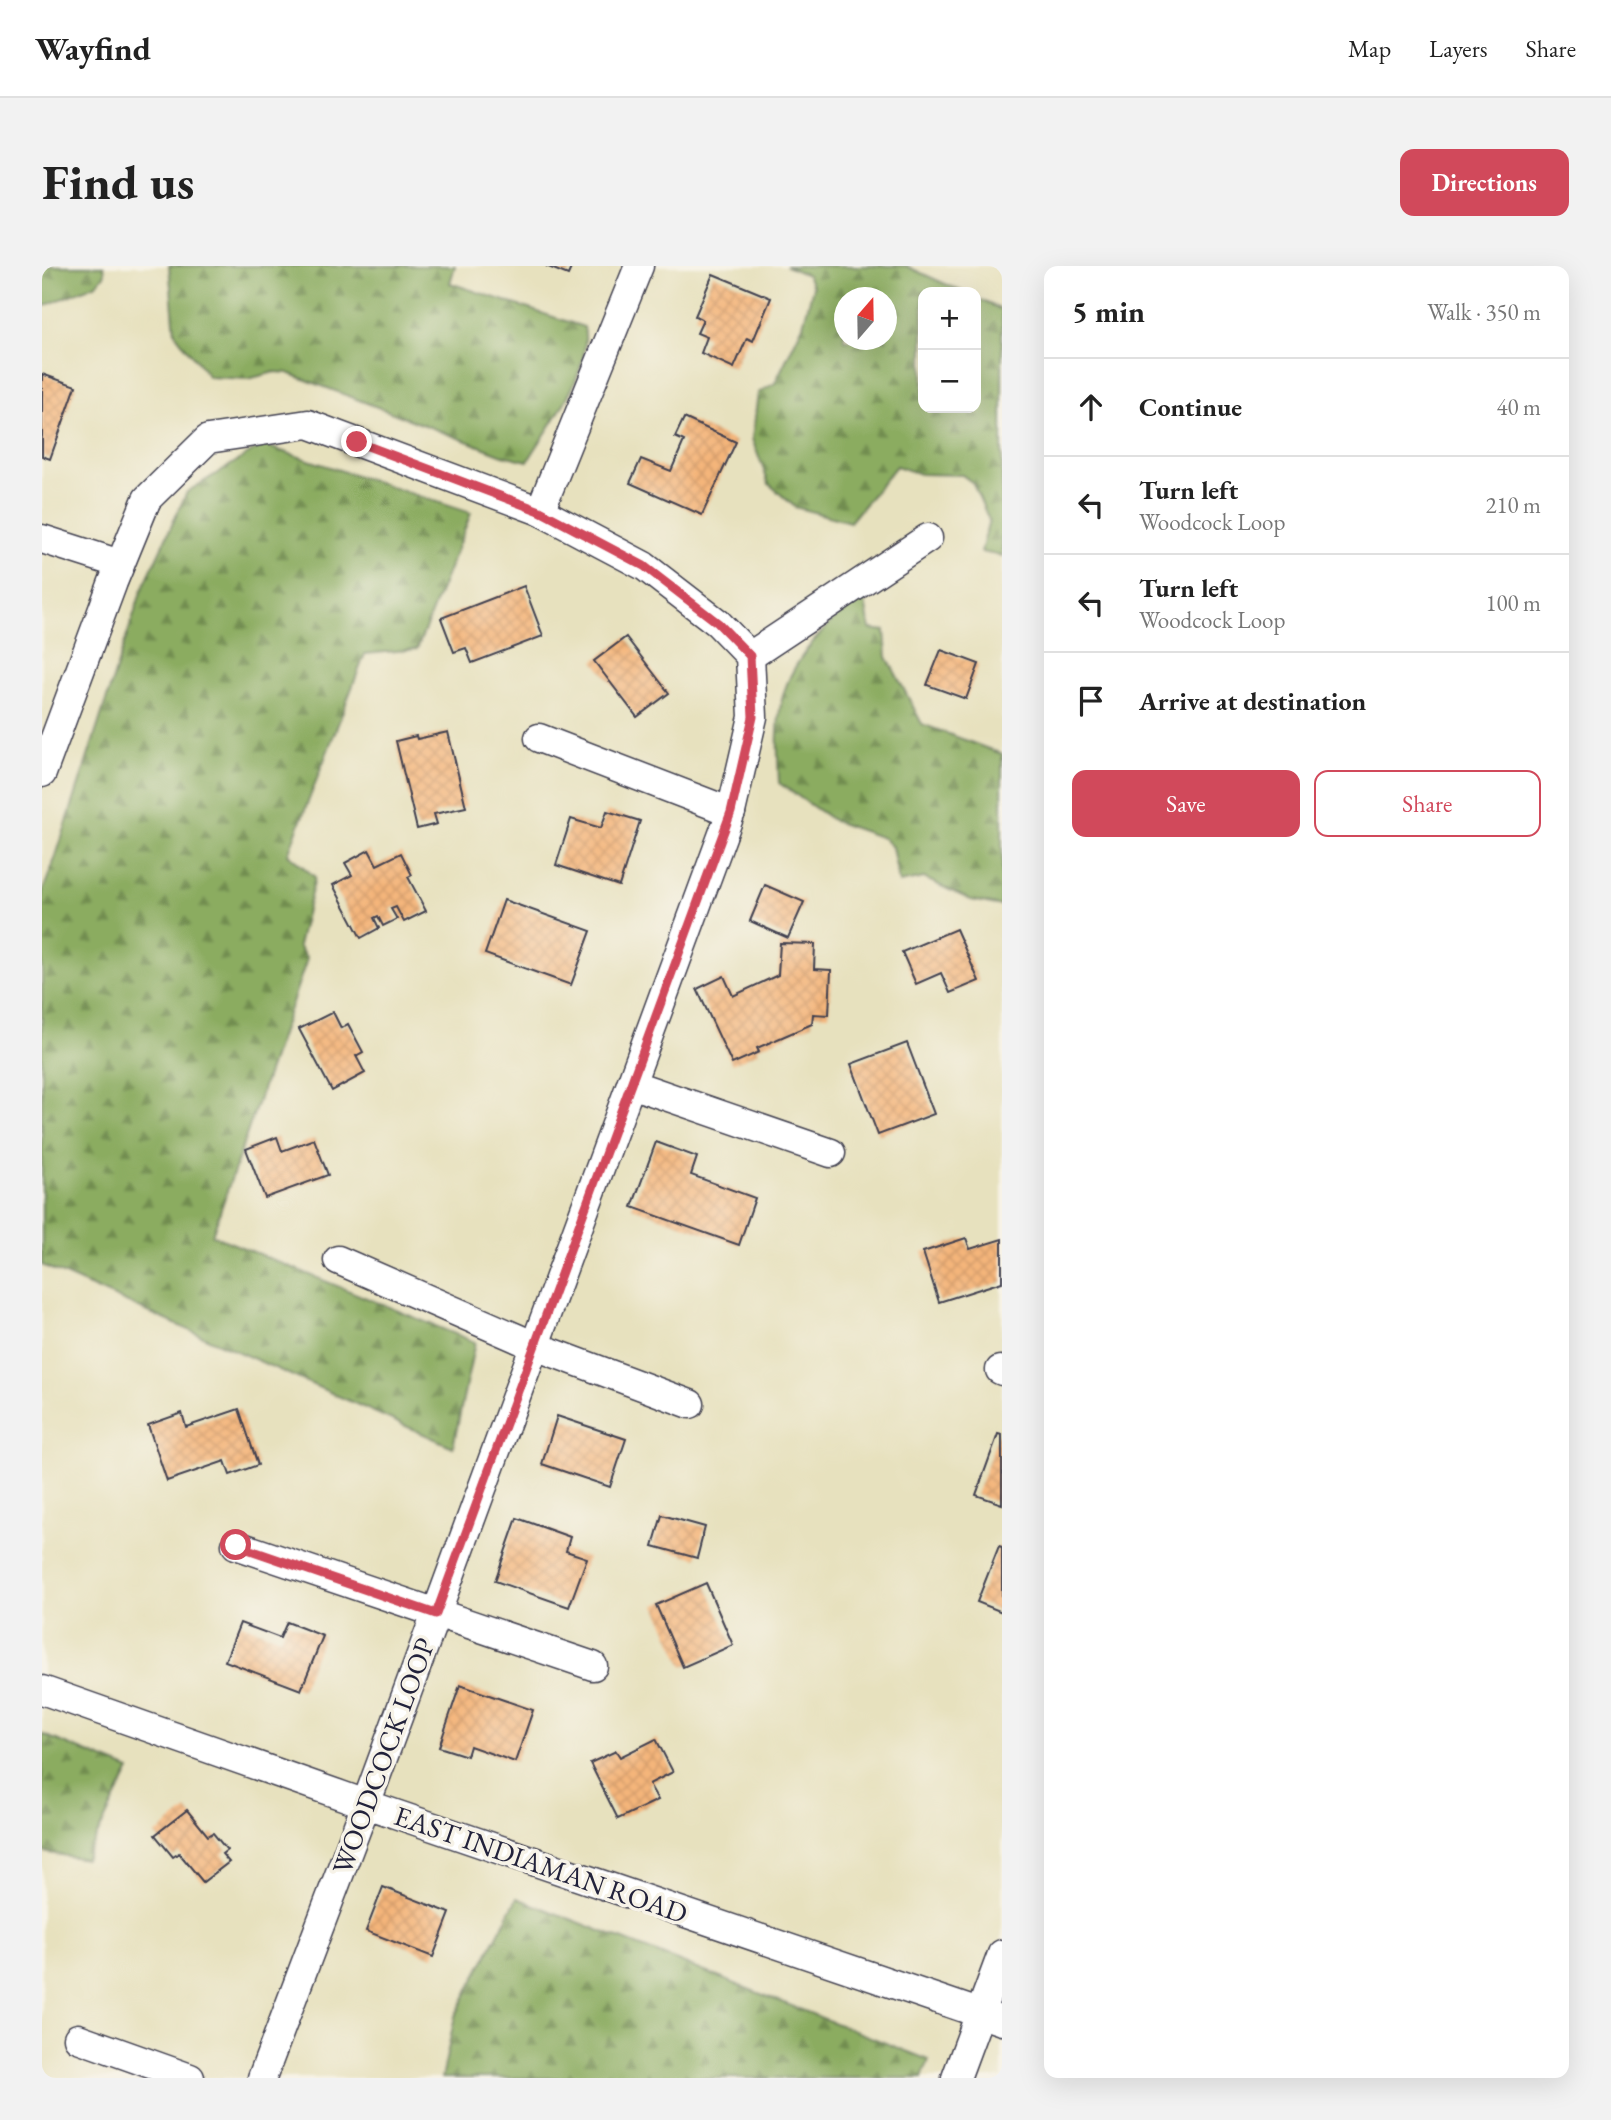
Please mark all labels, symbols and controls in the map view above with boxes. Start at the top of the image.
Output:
text: Wayfind [35,27,151,70]
text: Map [1348,33,1391,64]
text: Layers [1429,33,1488,64]
text: Share [1526,33,1576,64]
button: Directions [1400,149,1569,216]
text: Find us [42,150,194,214]
north arrow [834,287,897,350]
map controls [918,287,981,413]
button: + [918,287,981,350]
text: 5 min [1072,292,1145,331]
text: Walk · 350 m [1427,297,1541,327]
button: − [918,350,981,413]
icon: ahead [1072,388,1110,426]
text: Continue [1139,390,1242,424]
text: 40 m [1496,392,1541,422]
route end [341,426,372,457]
text: Turn left [1139,473,1238,507]
icon: left [1072,486,1110,524]
text: 210 m [1485,490,1541,520]
text: Woodcock Loop [1139,507,1285,537]
text: Turn left [1139,571,1238,605]
icon: left [1072,584,1110,622]
text: 100 m [1485,588,1541,618]
text: Woodcock Loop [1139,605,1285,635]
icon: arrive [1072,682,1110,720]
text: Arrive at destination [1139,684,1366,718]
button: Save [1072,770,1300,837]
button: Share [1314,770,1541,837]
route start [220,1529,251,1560]
street label: WOODCOCK LOOP [324,1633,442,1879]
street label: EAST INDIAMAN ROAD [390,1797,692,1931]

